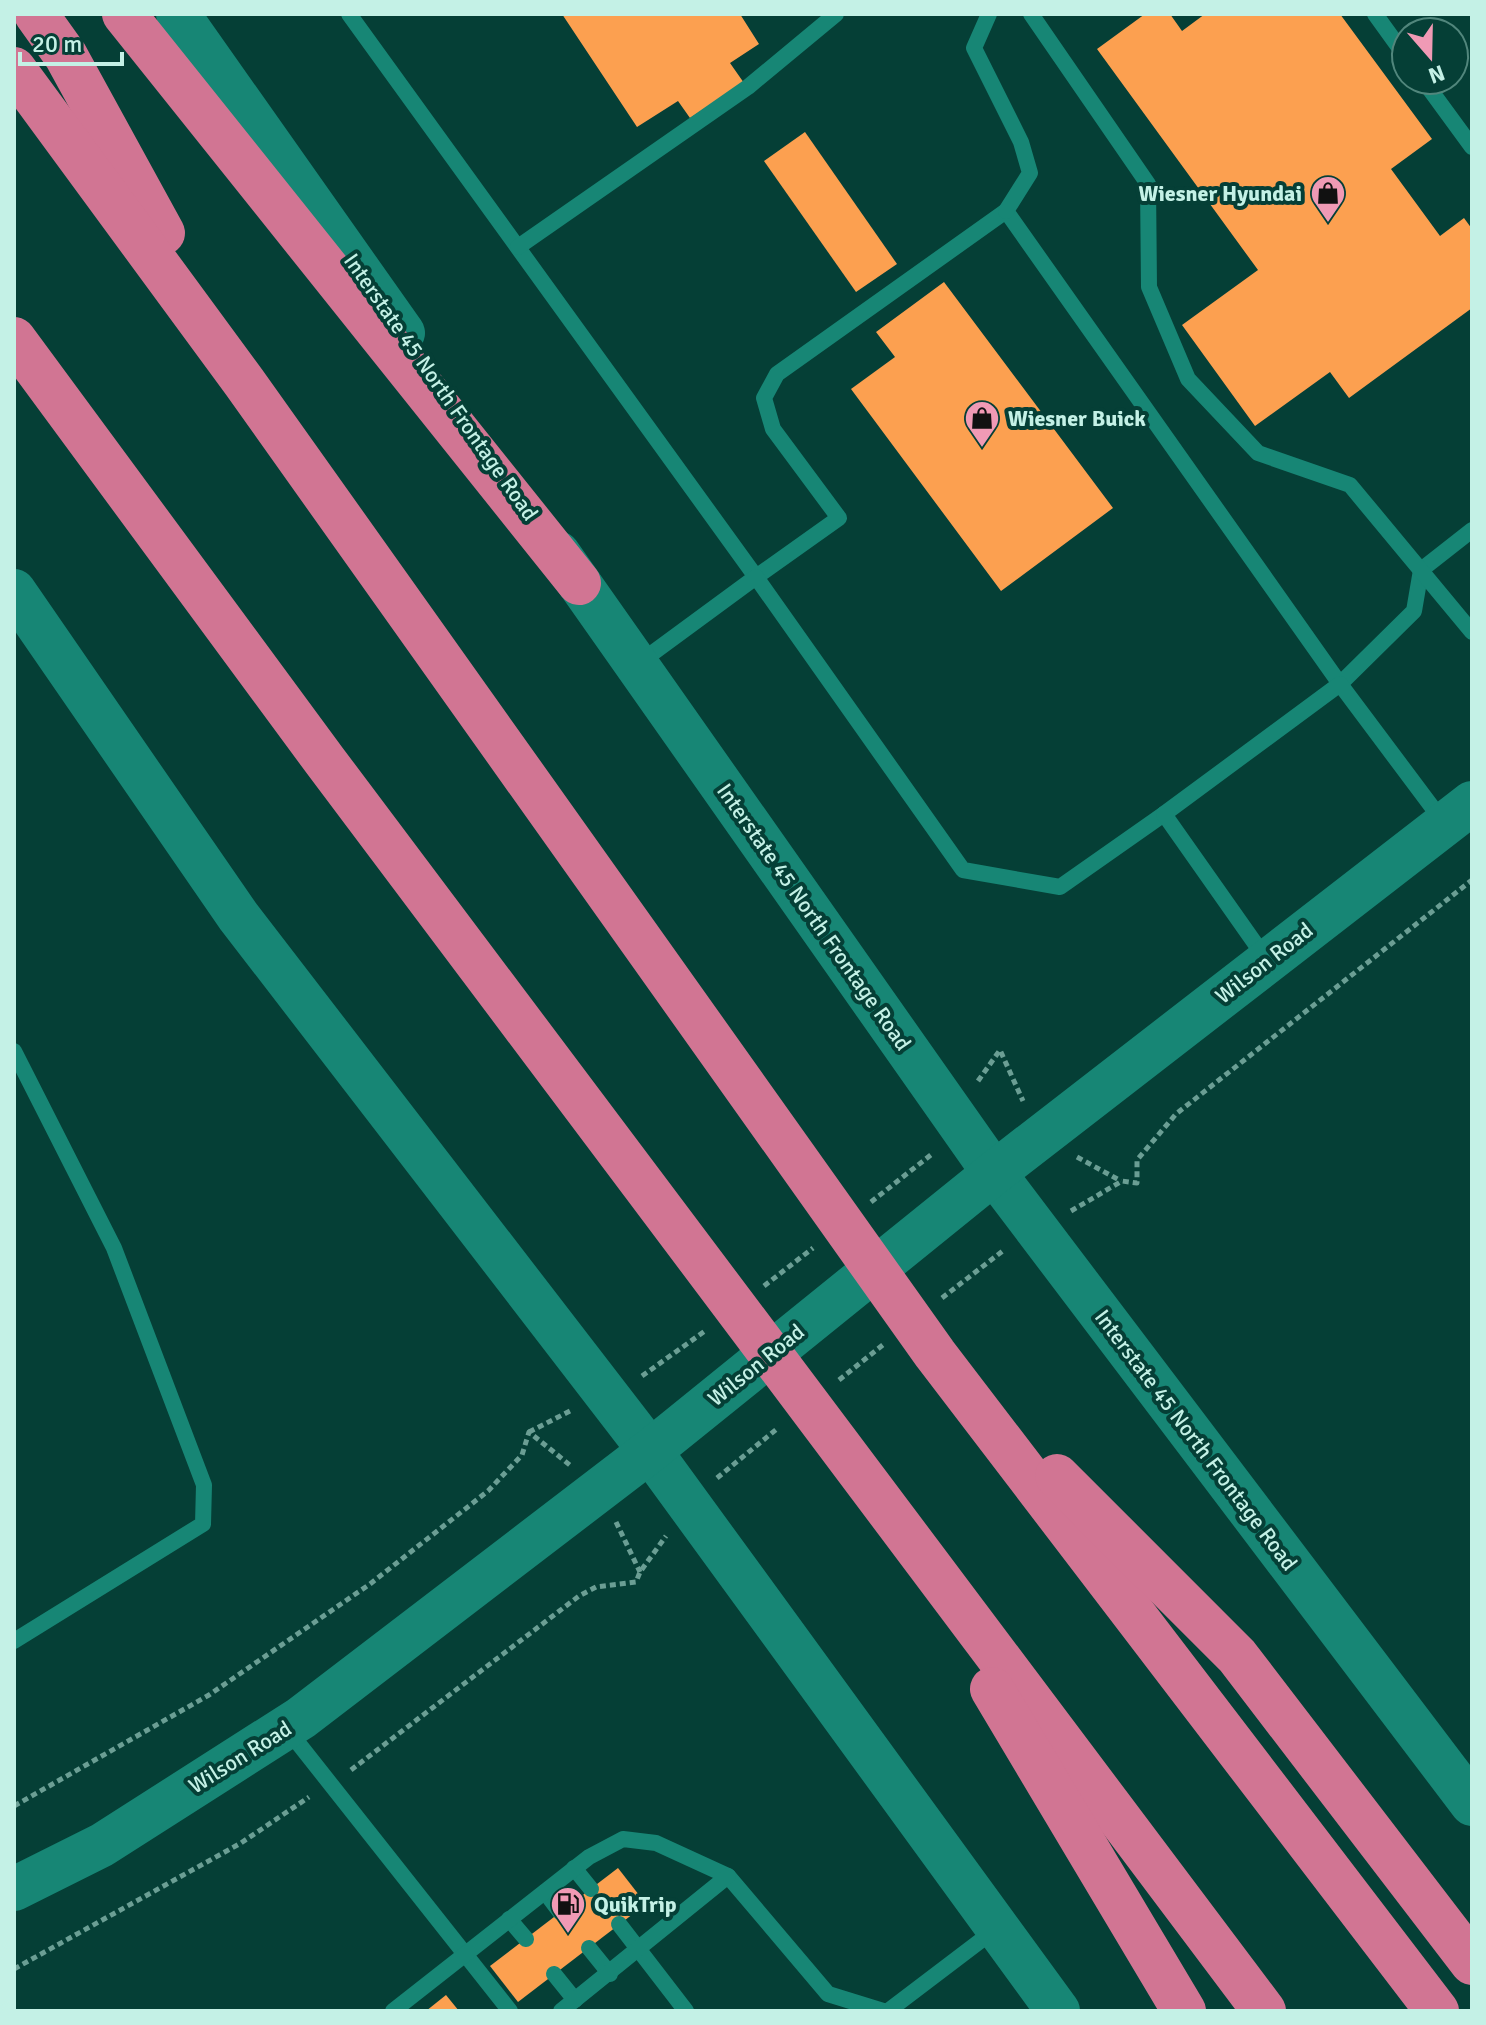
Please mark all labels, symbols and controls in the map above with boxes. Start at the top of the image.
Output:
scale bar [20,16,122,66]
north arrow [1390,16,1470,96]
text: 20 m [32,29,82,59]
text: N [1425,59,1448,90]
shop icon: Wiesner Hyundai [1309,174,1347,224]
place label: Wiesner Hyundai [1138,180,1302,207]
street label: Interstate 45 North Frontage Road [338,248,544,526]
shop icon: Wiesner Buick [963,399,1001,449]
place label: Wiesner Buick [1008,405,1146,432]
street label: Interstate 45 North Frontage Road [711,778,917,1056]
street label: Wilson Road [1210,917,1318,1009]
street label: Interstate 45 North Frontage Road [1089,1304,1303,1576]
street label: Wilson Road [702,1318,810,1412]
street label: Wilson Road [184,1715,296,1799]
fuel station icon: QuikTrip [549,1885,587,1935]
place label: QuikTrip [594,1891,677,1918]

